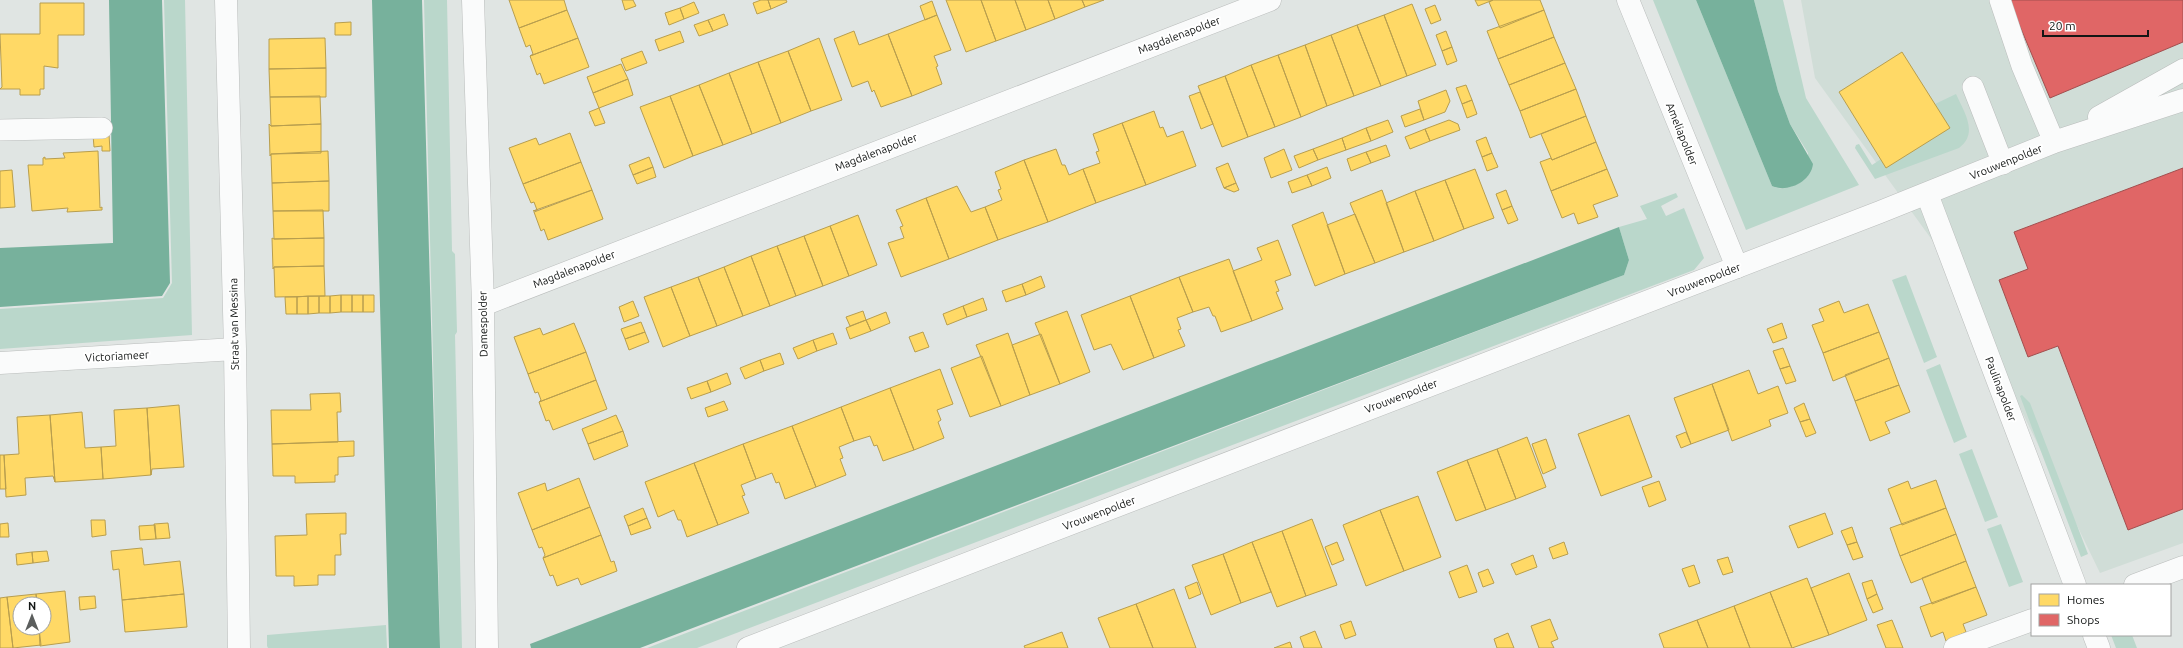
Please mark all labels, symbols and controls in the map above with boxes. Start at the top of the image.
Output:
scale bar [2043,12,2148,38]
street label: Magdalenapolder [1136,14,1223,56]
text: 20 m [2049,19,2076,32]
street label: Ameliapolder [1664,101,1700,168]
street label: Magdalenapolder [833,131,920,173]
street label: Vrouwenpolder [1968,142,2045,182]
street label: Magdalenapolder [531,248,618,290]
street label: Vrouwenpolder [1666,260,1743,299]
street label: Straat van Messina [227,278,241,370]
street label: Damespolder [476,290,490,357]
street label: Victoriameer [85,348,150,364]
street label: Paulinapolder [1983,355,2019,424]
street label: Vrouwenpolder [1363,376,1440,415]
street label: Vrouwenpolder [1061,493,1138,532]
legend [2031,584,2171,636]
text: Homes [2067,593,2105,606]
north arrow [12,596,52,636]
text: N [28,600,36,612]
text: Shops [2067,613,2099,626]

